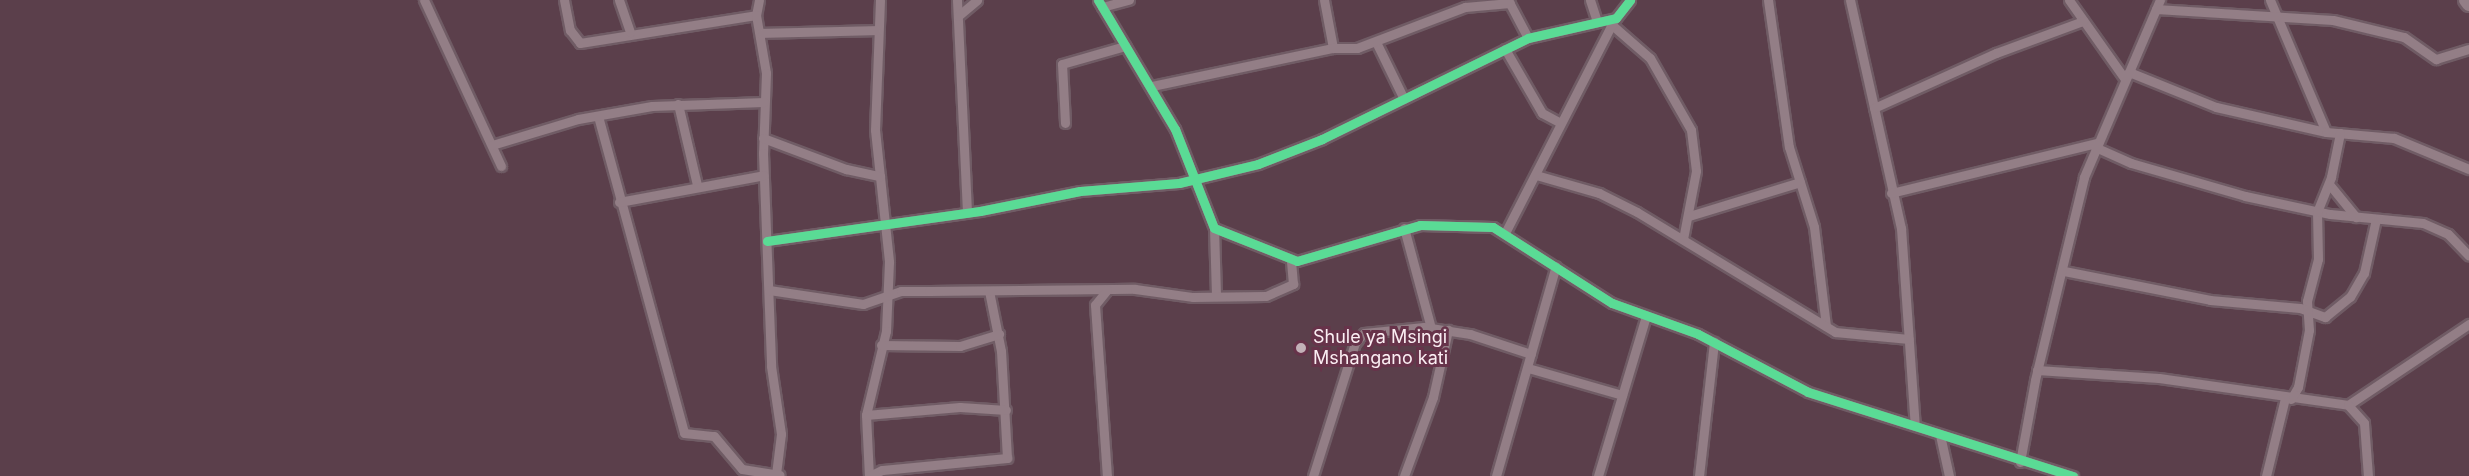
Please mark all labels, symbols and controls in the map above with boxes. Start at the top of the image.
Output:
place label: Shule ya Msingi Mshangano kati [1313,327,1448,370]
marker: Shule ya Msingi Mshangano kati [1294,341,1308,355]

